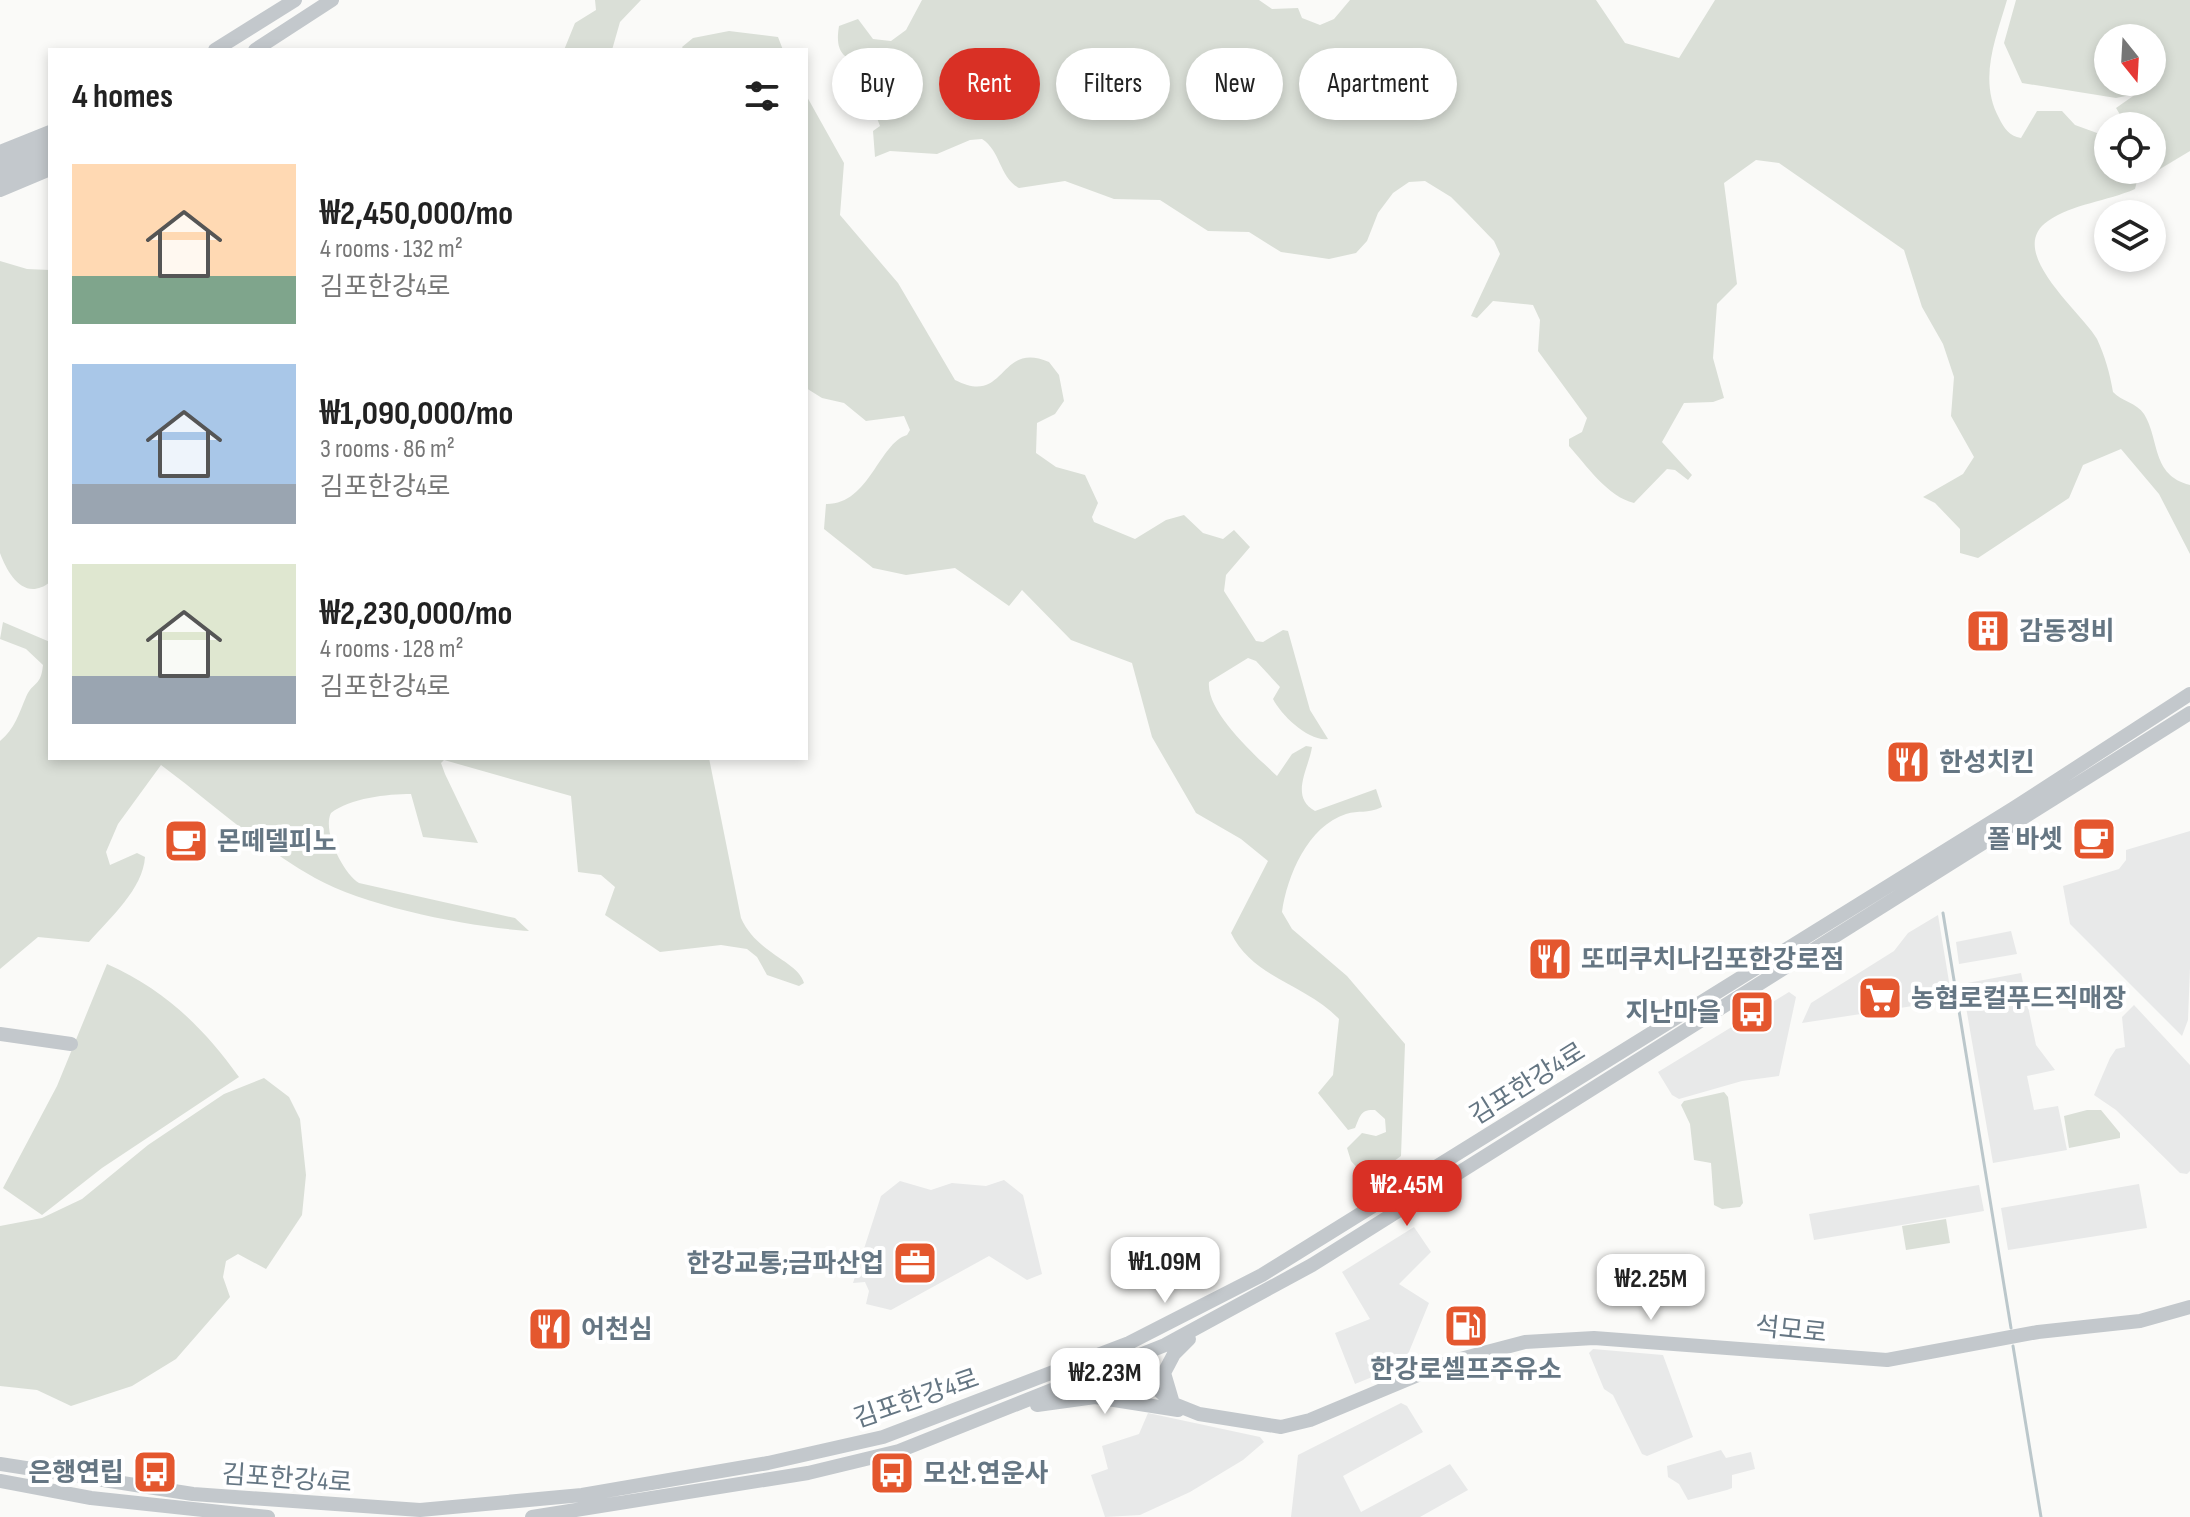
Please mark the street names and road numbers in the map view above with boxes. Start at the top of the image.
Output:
street label: 김포한강4로 [1464,1037,1591,1132]
street label: 석모로 [1754,1311,1828,1350]
street label: 김포한강4로 [850,1364,983,1435]
street label: 김포한강4로 [221,1459,353,1500]

